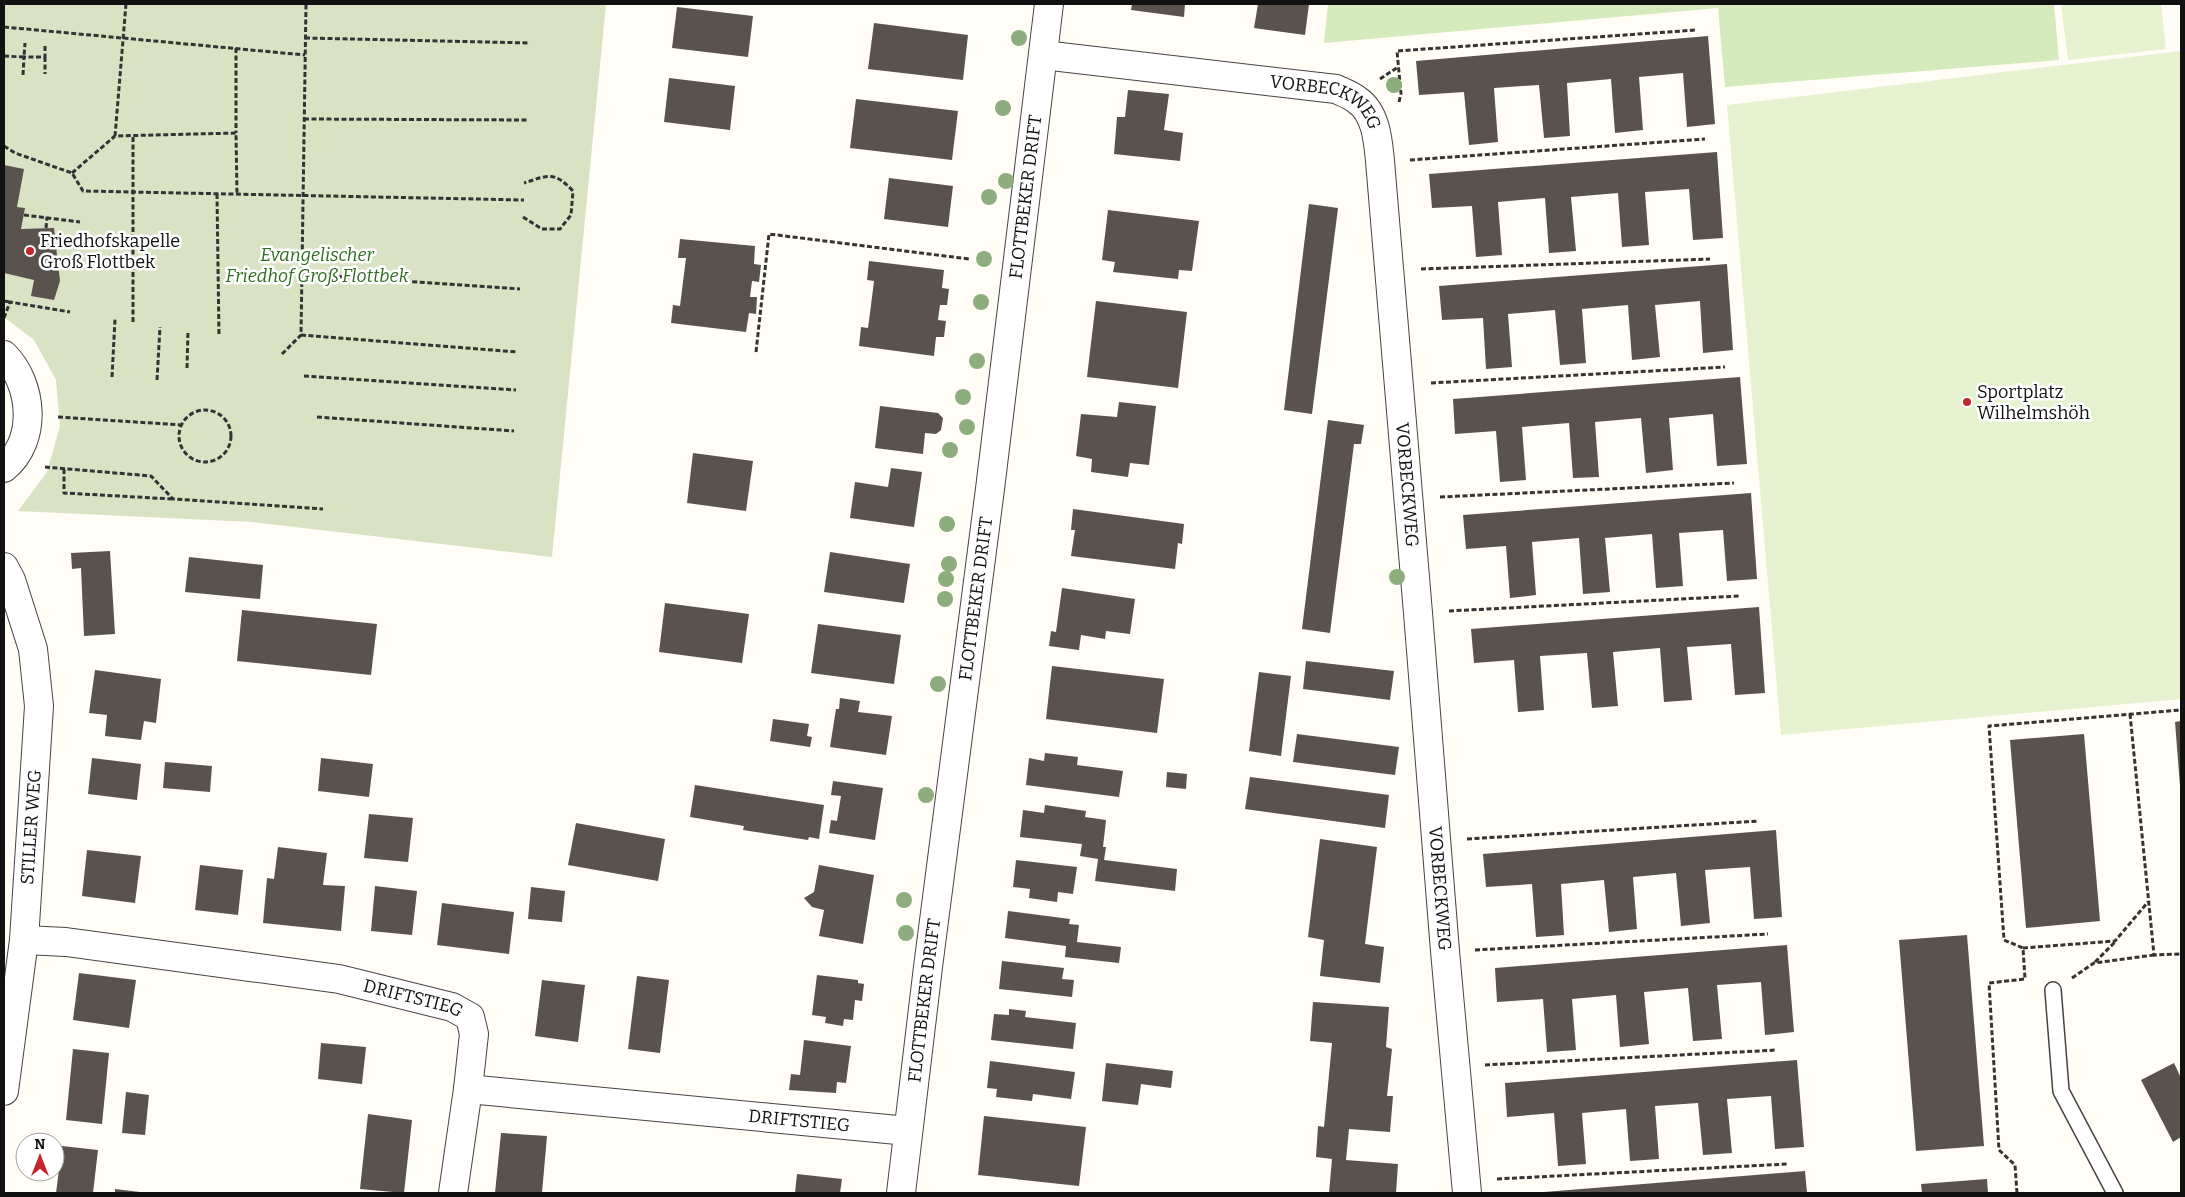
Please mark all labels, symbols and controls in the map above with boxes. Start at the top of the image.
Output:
street label: VORBECKWEG [1269,70,1386,132]
street label: FLOTTBEKER DRIFT [1005,113,1046,280]
place label: Friedhofskapelle Groß Flottbek [40,230,180,273]
park label: Evangelischer Friedhof Groß Flottbek [226,244,409,287]
marker: Friedhofskapelle Groß Flottbek [24,245,36,257]
place label: Sportplatz Wilhelmshöh [1977,381,2090,424]
marker: Sportplatz Wilhelmshöh [1961,396,1973,408]
street label: VORBECKWEG [1391,422,1423,548]
street label: FLOTTBEKER DRIFT [954,515,997,682]
street label: STILLER WEG [16,769,46,885]
street label: VORBECKWEG [1424,825,1456,952]
street label: FLOTTBEKER DRIFT [903,917,945,1084]
street label: DRIFTSTIEG [361,974,467,1022]
street label: DRIFTSTIEG [747,1105,851,1136]
north arrow [15,1132,65,1182]
text: N [35,1136,46,1153]

